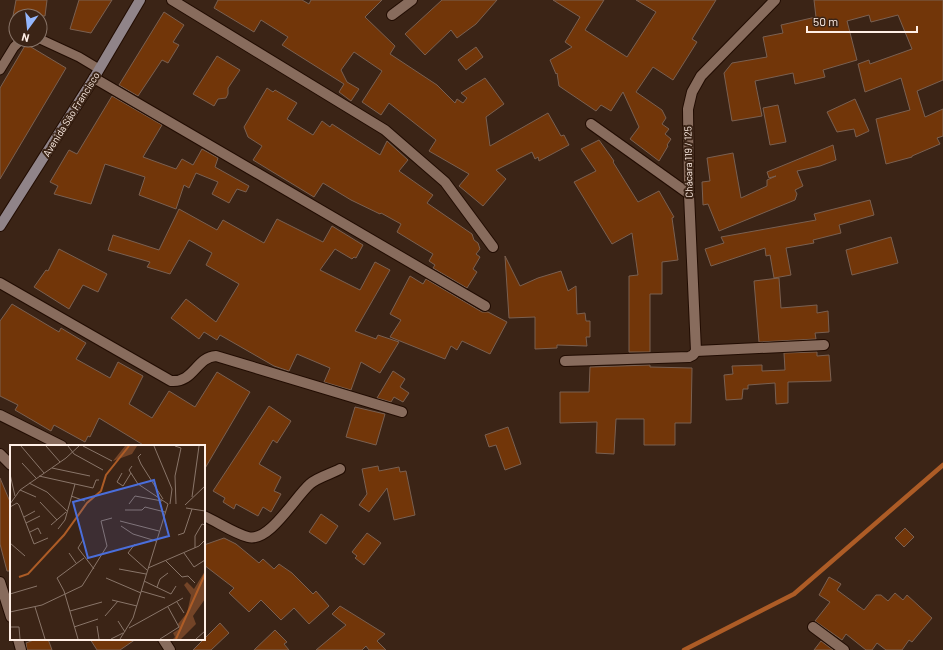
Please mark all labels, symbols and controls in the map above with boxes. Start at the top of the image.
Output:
north arrow [8,8,48,48]
scale bar [807,8,917,34]
text: 50 m [813,14,838,28]
text: N [20,31,31,45]
street label: Avenida São Francisco [40,70,102,158]
street label: Chácara 119 / 125 [681,126,695,198]
inset map [10,445,205,640]

